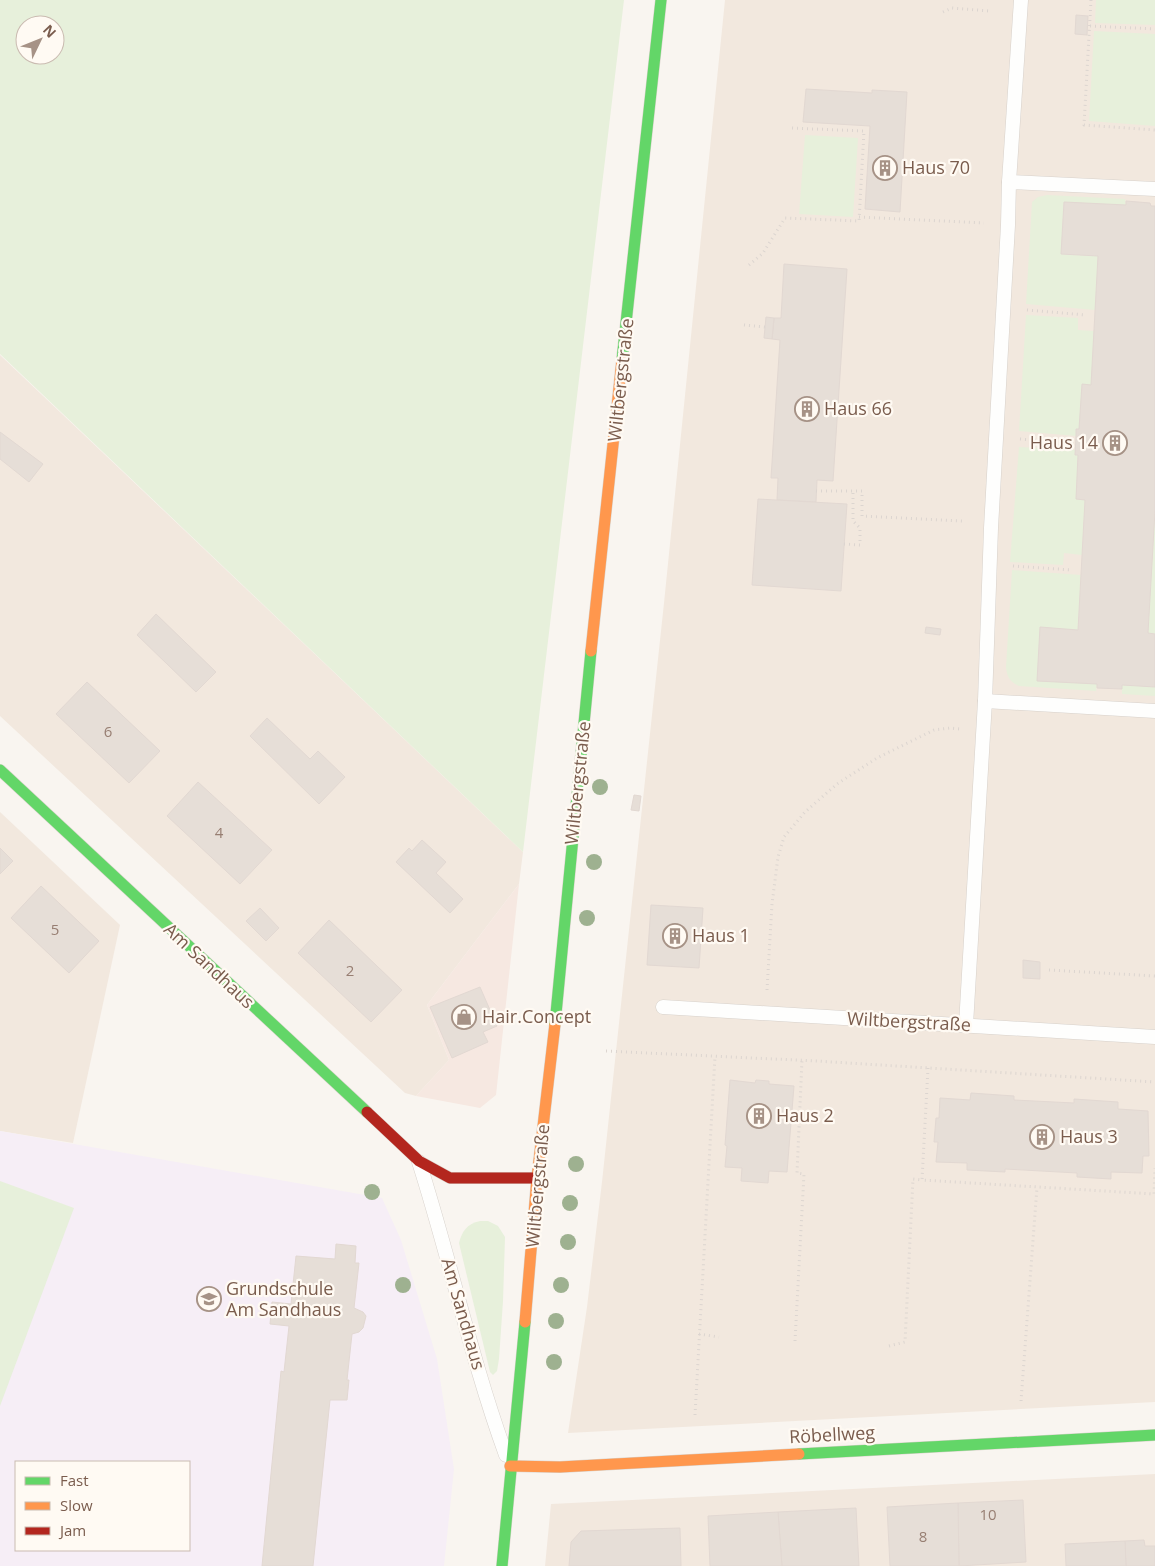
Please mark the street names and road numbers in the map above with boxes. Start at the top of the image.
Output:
street label: Wiltbergstraße [602,317,638,443]
street label: Wiltbergstraße [559,720,595,846]
street label: Am Sandhaus [159,917,260,1013]
street label: Wiltbergstraße [846,1006,972,1036]
street label: Wiltbergstraße [520,1123,554,1249]
street label: Am Sandhaus [437,1255,491,1372]
street label: Röbellweg [788,1420,876,1448]

